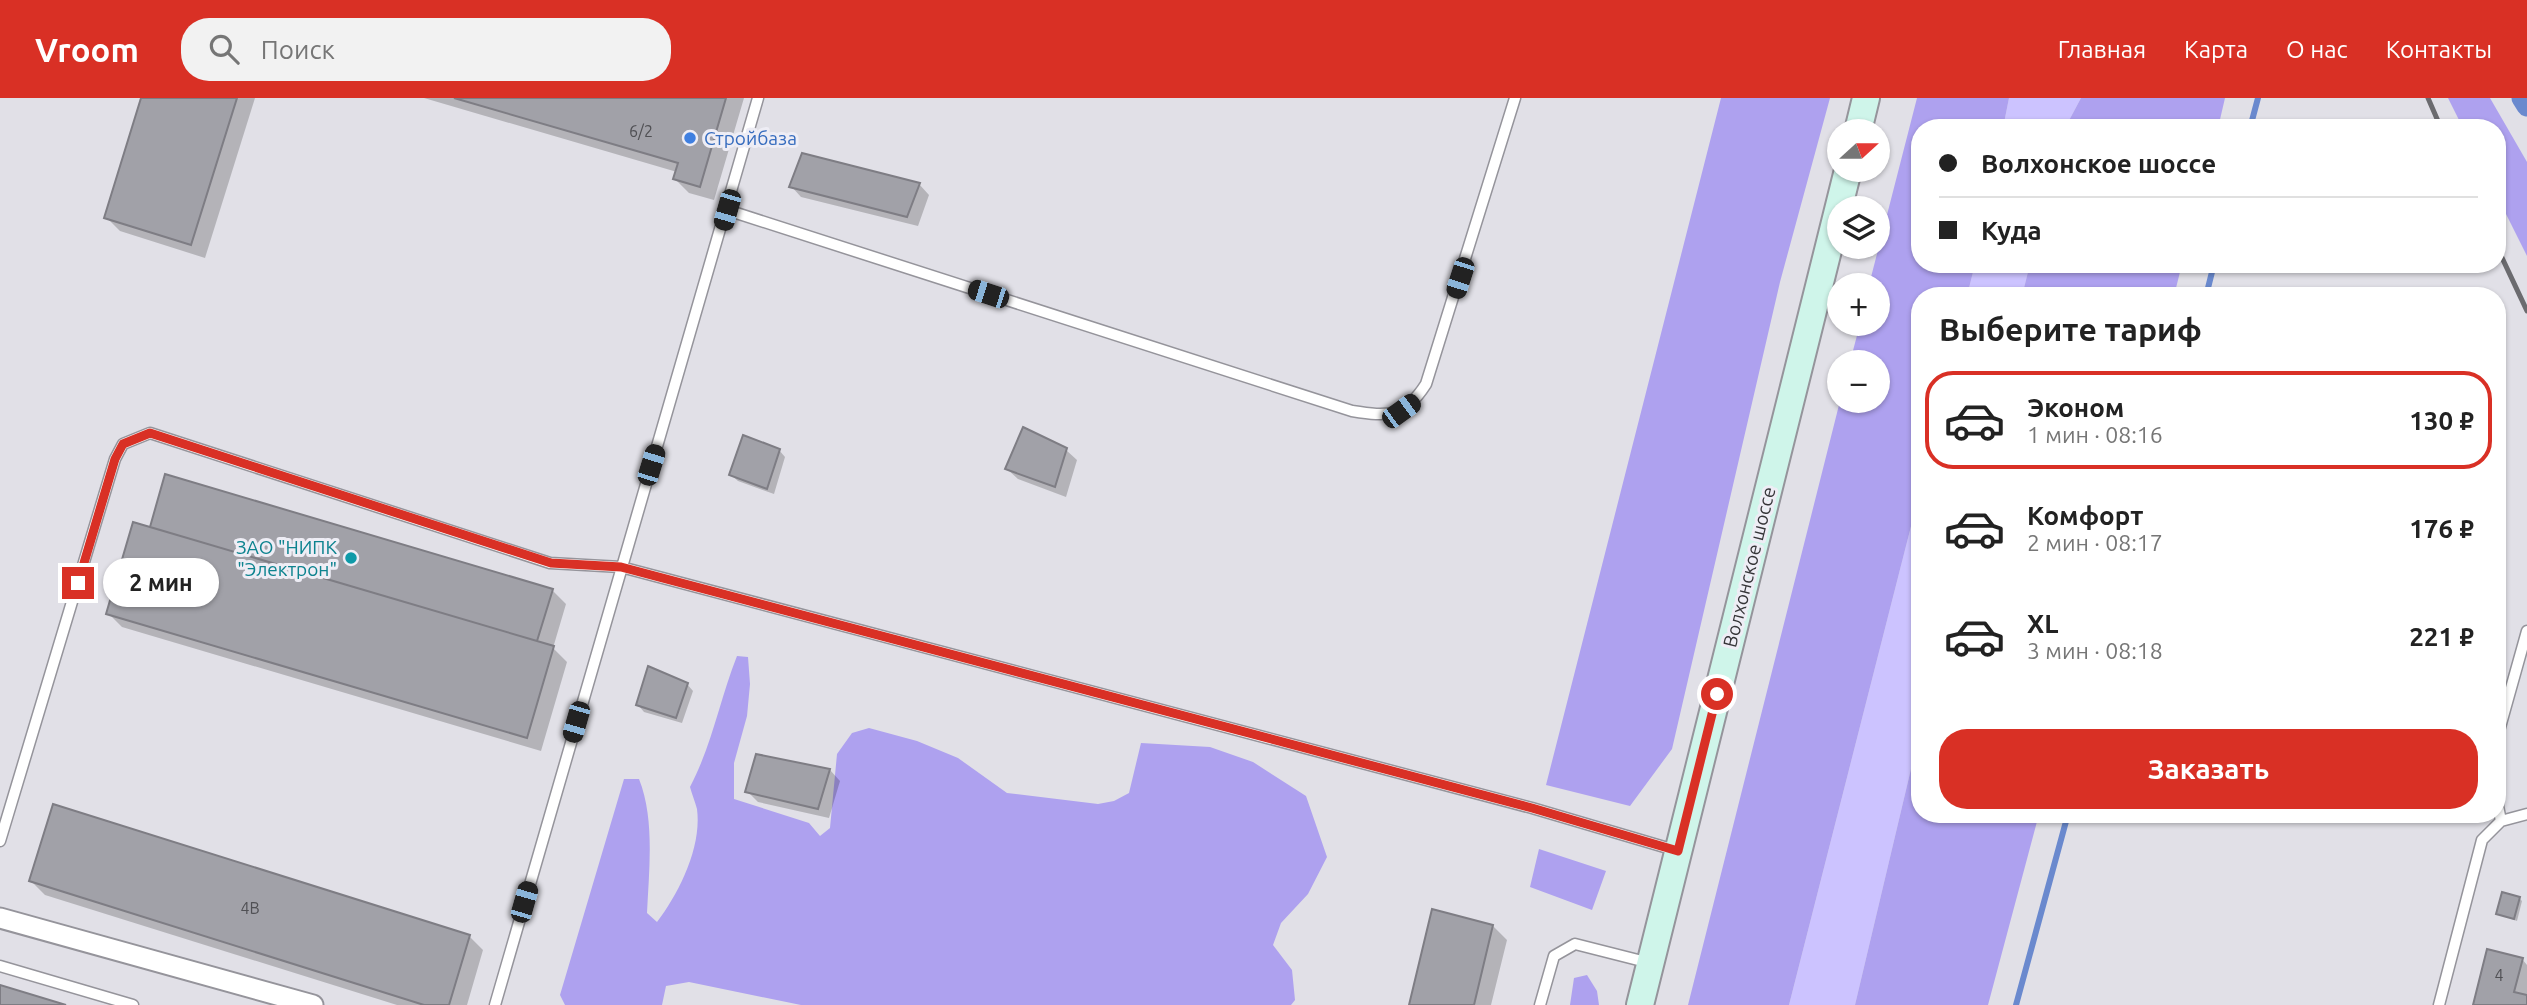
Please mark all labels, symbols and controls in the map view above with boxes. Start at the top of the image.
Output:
search box [181,18,671,81]
icon: search [205,30,243,68]
text: Vroom [35,31,139,68]
text: Поиск [261,35,335,64]
text: Главная [2058,36,2146,63]
text: Карта [2184,36,2248,63]
text: О нас [2286,36,2348,63]
text: Контакты [2386,36,2492,63]
north arrow [1827,119,1890,182]
map controls [1827,119,1890,413]
house number: 6/2 [629,122,653,140]
place label: Стройбаза [704,127,797,149]
marker: Стройбаза [682,130,698,146]
text: Волхонское шоссе [1981,149,2216,178]
car [712,187,743,233]
button: layers [1827,196,1890,259]
text: Куда [1981,216,2042,245]
car [1444,255,1477,301]
button: + [1827,273,1890,336]
car [965,278,1012,310]
text: Выберите тариф [1939,311,2202,347]
button: − [1827,350,1890,413]
icon: car [1943,389,2006,452]
car [1378,390,1425,432]
text: Эконом [2027,393,2124,422]
text: 130 ₽ [2409,406,2474,435]
text: 1 мин · 08:16 [2027,422,2163,447]
car [635,442,668,488]
street label: Волхонское шоссе [1718,484,1780,650]
icon: car [1943,497,2006,560]
text: Комфорт [2027,501,2143,530]
text: 176 ₽ [2409,514,2474,543]
text: 2 мин · 08:17 [2027,530,2163,555]
place label: ЗАО "НИПК "Электрон" [236,536,337,580]
marker: ЗАО "НИПК "Электрон" [343,550,359,566]
callout: 2 мин [102,559,218,608]
route end [62,567,94,599]
text: 2 мин [129,570,193,595]
icon: car [1943,605,2006,668]
text: XL [2027,609,2058,638]
text: 221 ₽ [2409,622,2474,651]
text: 3 мин · 08:18 [2027,638,2163,663]
route start [1701,678,1733,710]
car [561,699,592,745]
button: Заказать [1939,729,2478,809]
car [509,879,540,925]
house number: 4В [240,899,260,917]
house number: 4 [2494,966,2504,984]

